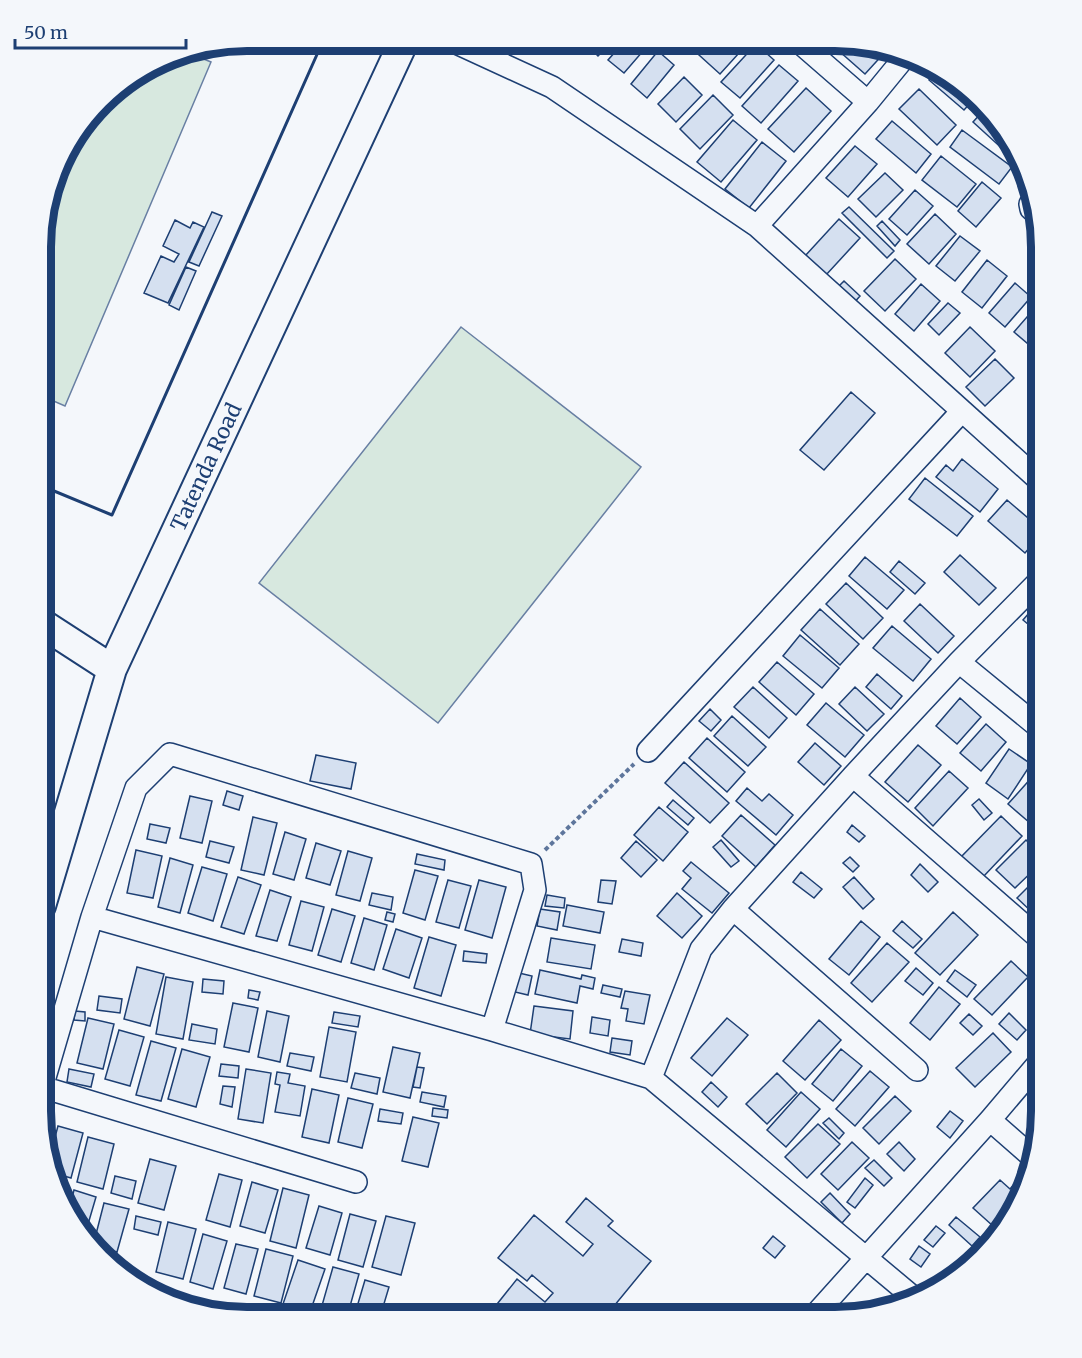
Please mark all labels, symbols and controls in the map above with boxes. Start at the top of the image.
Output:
scale bar [15,12,186,50]
text: 50 m [24,21,68,44]
street label: Tatenda Road [165,398,248,535]

